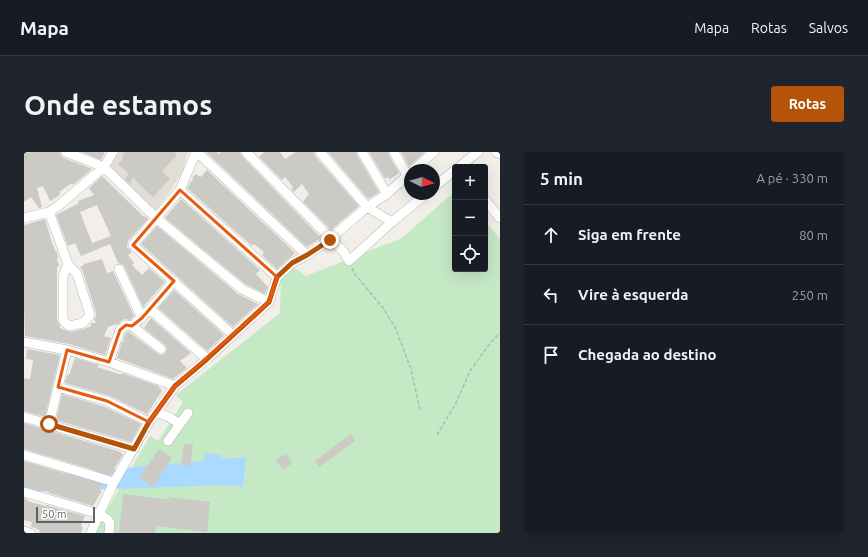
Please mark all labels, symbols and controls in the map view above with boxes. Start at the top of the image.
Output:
text: Mapa [20,17,69,39]
text: Mapa [694,20,729,36]
text: Rotas [751,20,787,36]
text: Salvos [809,20,848,36]
button: Rotas [771,86,844,122]
text: Onde estamos [24,89,212,120]
north arrow [404,164,440,200]
map controls [452,164,488,272]
button: + [452,164,488,200]
text: 5 min [540,169,583,188]
text: A pé · 330 m [756,171,828,185]
button: − [452,200,488,236]
icon: ahead [540,224,562,246]
text: Siga em frente [578,226,681,243]
text: 80 m [799,228,828,242]
route end [321,231,339,249]
button: locate [452,236,488,272]
icon: left [540,284,562,306]
text: Vire à esquerda [578,286,688,303]
text: 250 m [792,288,828,302]
icon: arrive [540,344,562,366]
text: Chegada ao destino [578,346,717,363]
route start [40,415,58,433]
scale bar [36,505,95,524]
text: 50 m [42,508,66,520]

